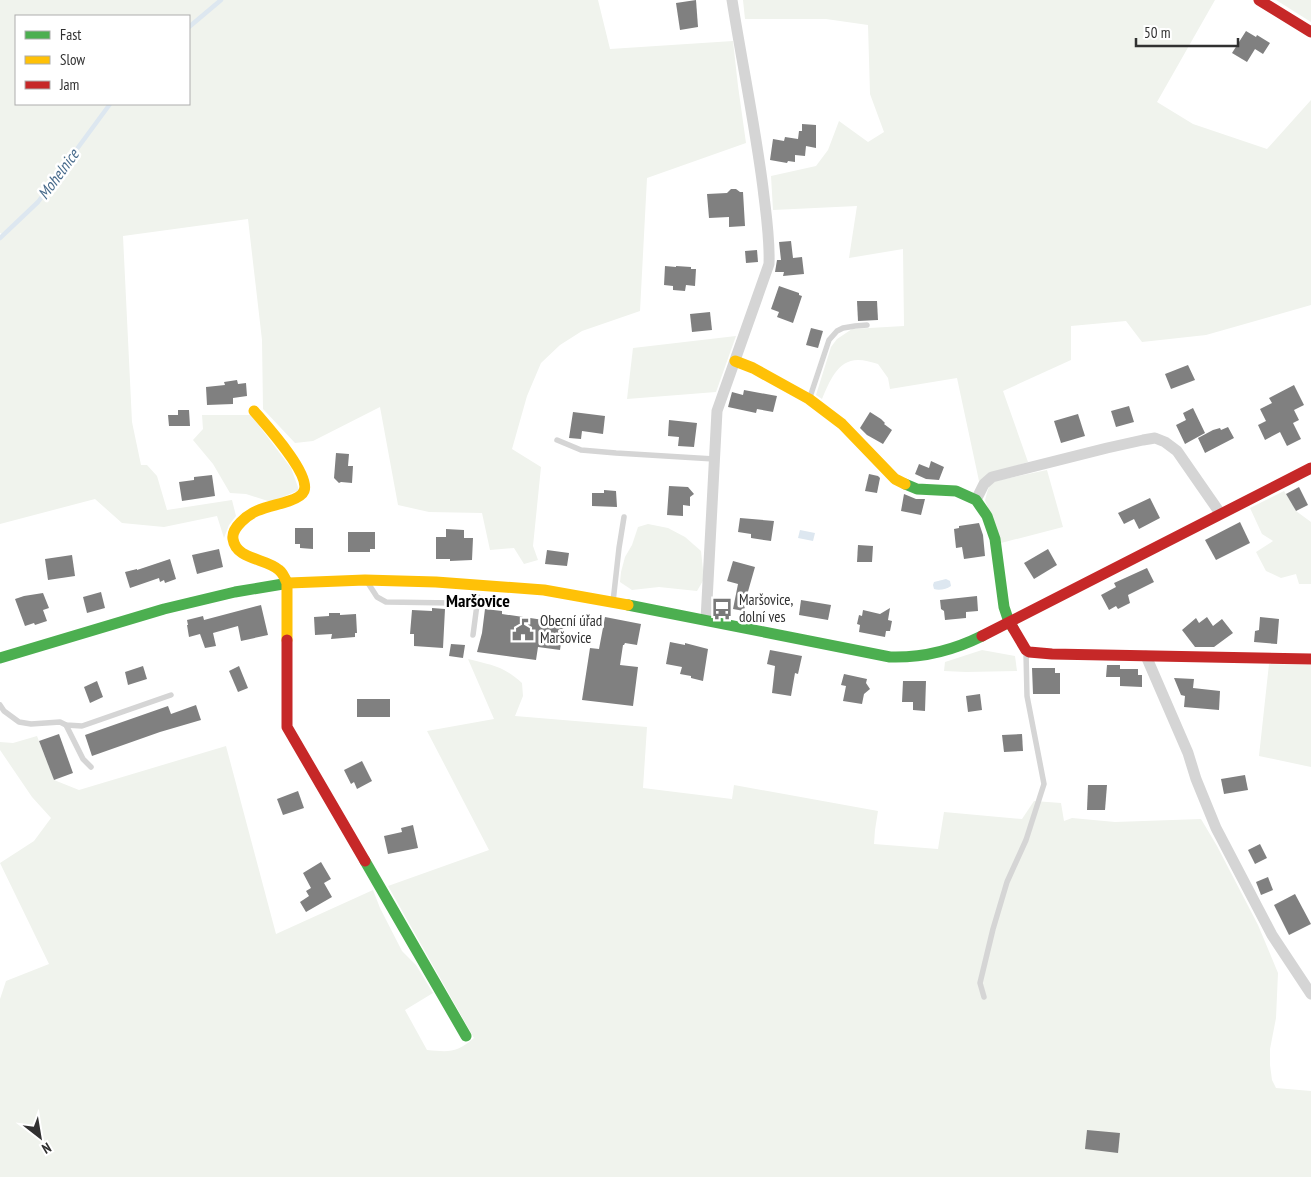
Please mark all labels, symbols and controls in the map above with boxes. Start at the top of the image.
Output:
legend [15,15,190,105]
scale bar [1136,15,1238,47]
text: 50 m [1144,23,1170,42]
text: Fast [60,25,81,44]
text: Slow [60,50,85,69]
text: Jam [59,75,79,94]
water label: Mohelnice [33,144,84,203]
district label: Maršovice [446,589,510,612]
place label: Maršovice, dolní ves [739,590,793,626]
bus stop icon: Maršovice, dolní ves [709,596,735,622]
place label: Obecní úřad Maršovice [540,611,602,647]
public building icon: Obecní úřad Maršovice [510,617,536,643]
north arrow [15,1112,65,1162]
text: N [39,1138,55,1158]

